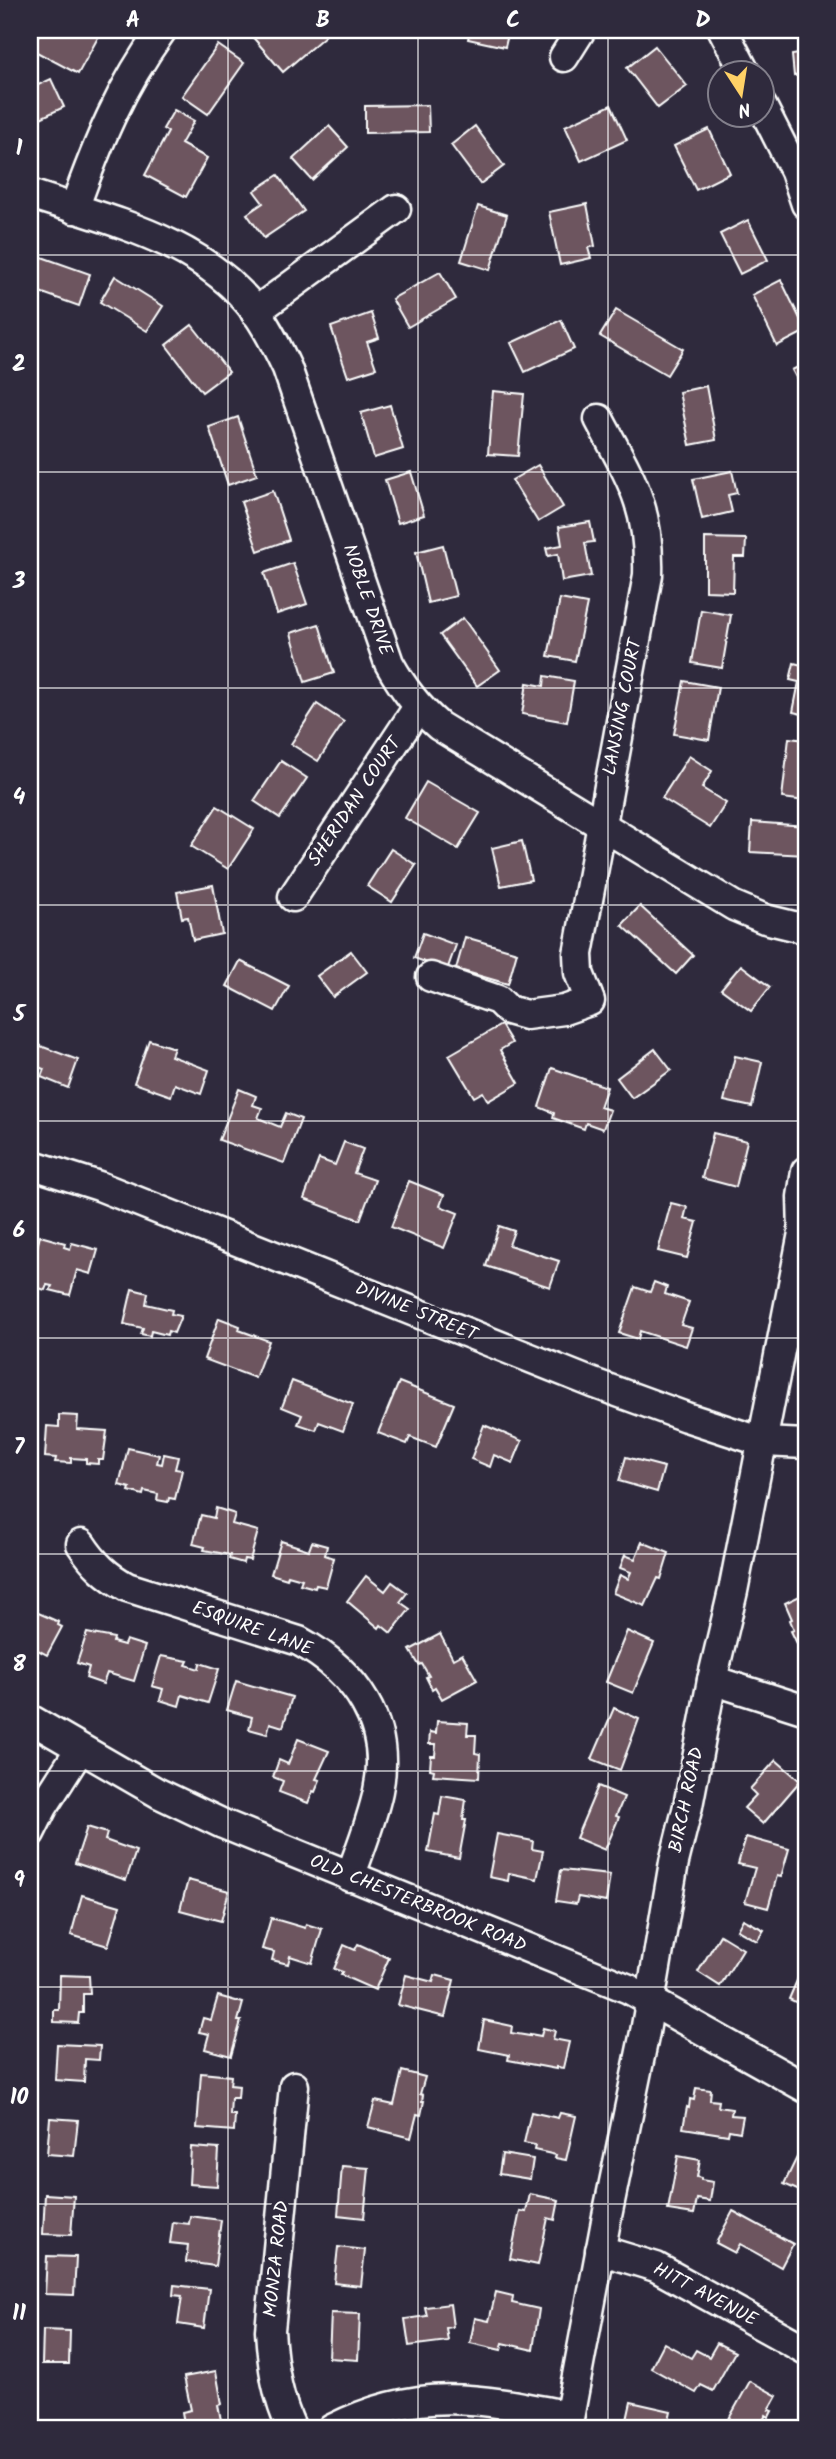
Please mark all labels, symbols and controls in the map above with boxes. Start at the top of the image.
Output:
text: A [126,3,140,39]
text: B [316,3,330,39]
text: C [506,3,520,39]
text: D [695,3,711,39]
north arrow [706,60,776,130]
text: N [735,93,753,125]
text: 1 [16,131,23,167]
text: 2 [12,347,26,383]
street label: NOBLE DRIVE [334,540,400,661]
text: 3 [12,564,26,600]
street label: LANSING COURT [595,634,651,778]
street label: SHERIDAN COURT [300,730,411,873]
text: 4 [13,780,26,816]
text: 5 [12,997,27,1033]
text: 6 [13,1213,25,1249]
street label: DIVINE STREET [350,1274,483,1351]
text: 7 [14,1430,26,1466]
street label: ESQUIRE LANE [187,1593,317,1665]
text: 8 [12,1647,26,1683]
street label: BIRCH ROAD [661,1744,713,1856]
street label: OLD CHESTERBROOK ROAD [305,1847,531,1961]
text: 9 [13,1863,25,1899]
text: 10 [10,2080,29,2116]
street label: MONZA ROAD [256,2199,298,2319]
street label: HITT AVENUE [647,2255,763,2336]
text: 11 [12,2296,26,2332]

